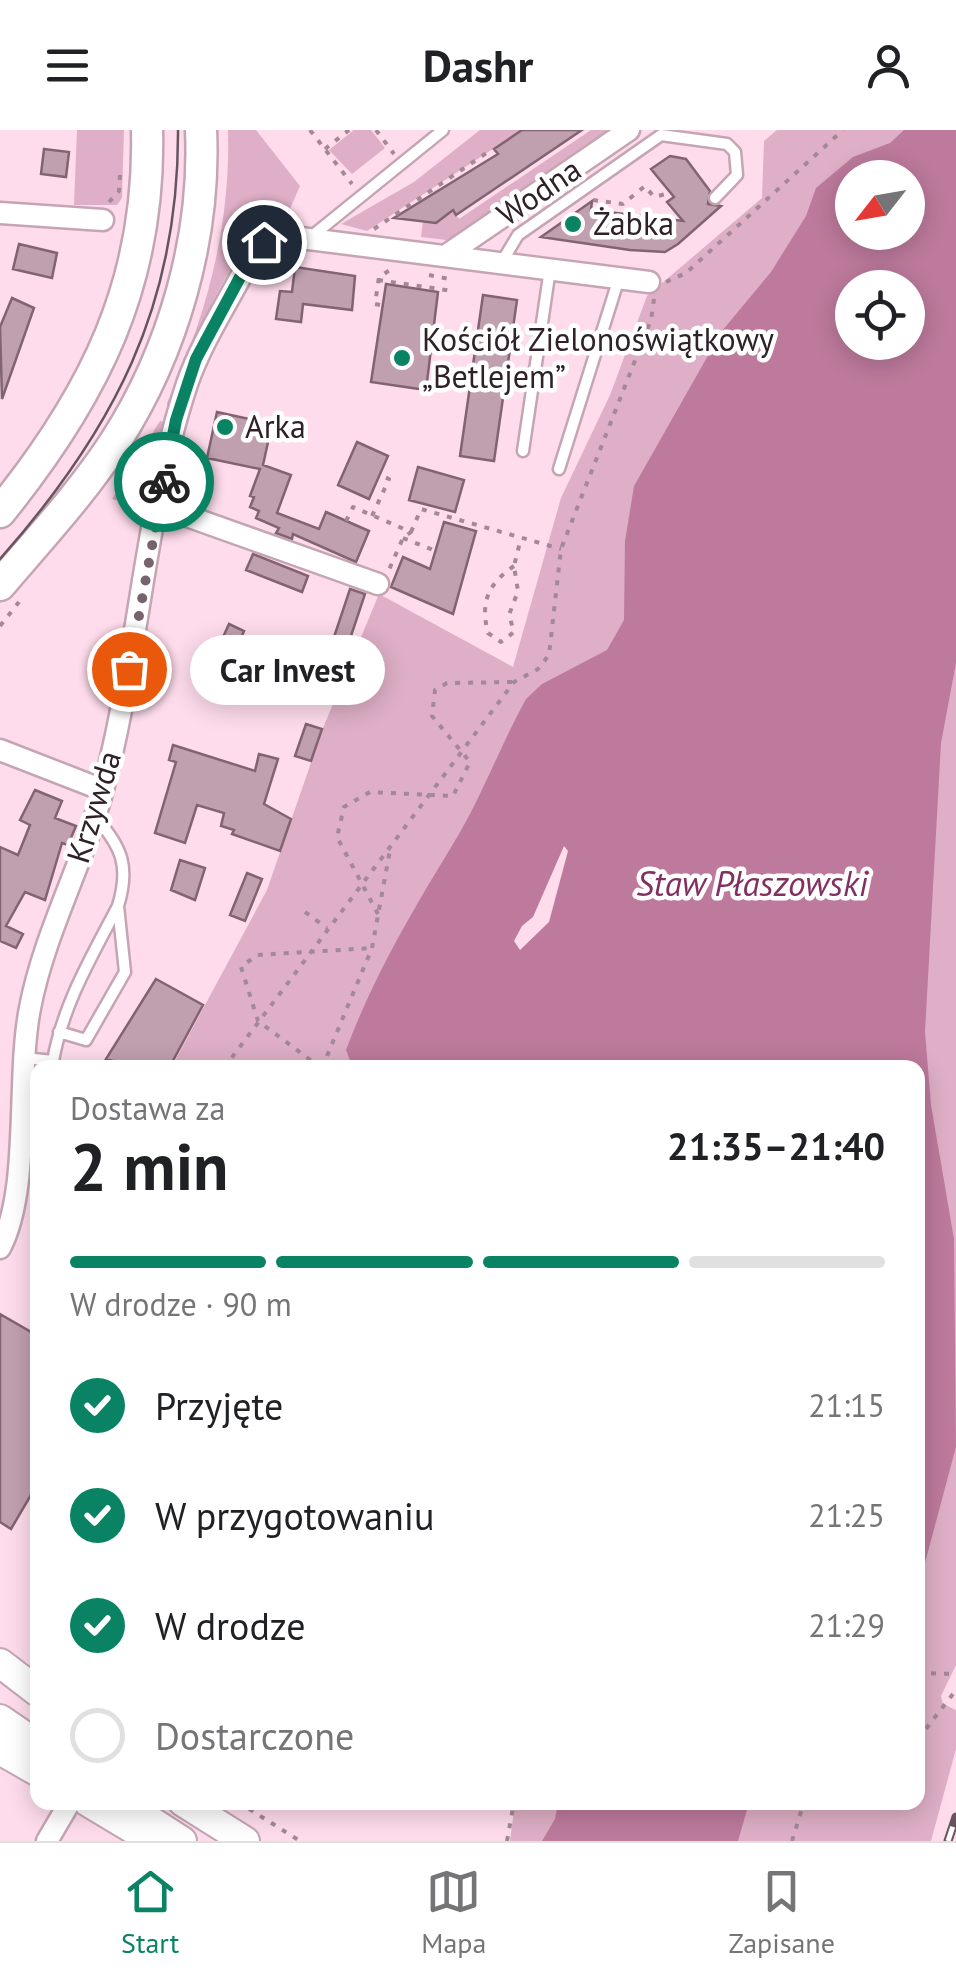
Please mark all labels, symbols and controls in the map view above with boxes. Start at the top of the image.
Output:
text: Dashr [423,36,533,94]
icon: menu [40,38,95,93]
icon: person [861,38,916,93]
street label: Wodna [488,148,589,235]
north arrow [835,160,925,250]
map controls [835,160,925,360]
pin [222,200,307,285]
place label: Żabka [593,202,674,244]
marker: Żabka [562,213,584,235]
icon: home [237,215,292,270]
button: locate [835,270,925,360]
place label: Kościół Zielonoświątkowy „Betlejem” [422,318,774,397]
marker: Kościół Zielonoświątkowy „Betlejem” [391,347,413,369]
place label: Arka [245,405,306,447]
marker: Arka [214,416,236,438]
courier [114,432,214,532]
icon: bike [137,455,192,510]
pin [87,627,172,712]
callout: Car Invest [189,634,384,704]
icon: bag [102,642,157,697]
text: Car Invest [220,649,355,691]
street label: Krzywda [56,745,130,868]
water label: Staw Płaszowski [636,860,869,906]
text: Dostawa za [70,1087,225,1129]
text: 21:35–21:40 [667,1121,885,1170]
text: 2 min [70,1124,229,1208]
text: W drodze · 90 m [70,1283,292,1325]
icon: check [70,1378,125,1433]
text: Przyjęte [155,1381,283,1430]
text: 21:15 [808,1384,885,1426]
icon: check [70,1488,125,1543]
text: W przygotowaniu [155,1491,434,1540]
text: 21:25 [808,1494,885,1536]
icon: check [70,1598,125,1653]
text: W drodze [155,1601,306,1650]
text: 21:29 [808,1604,885,1646]
text: Dostarczone [155,1711,354,1760]
tab: Start [121,1864,179,1961]
tab: Mapa [421,1864,486,1961]
tab: Zapisane [729,1864,835,1961]

